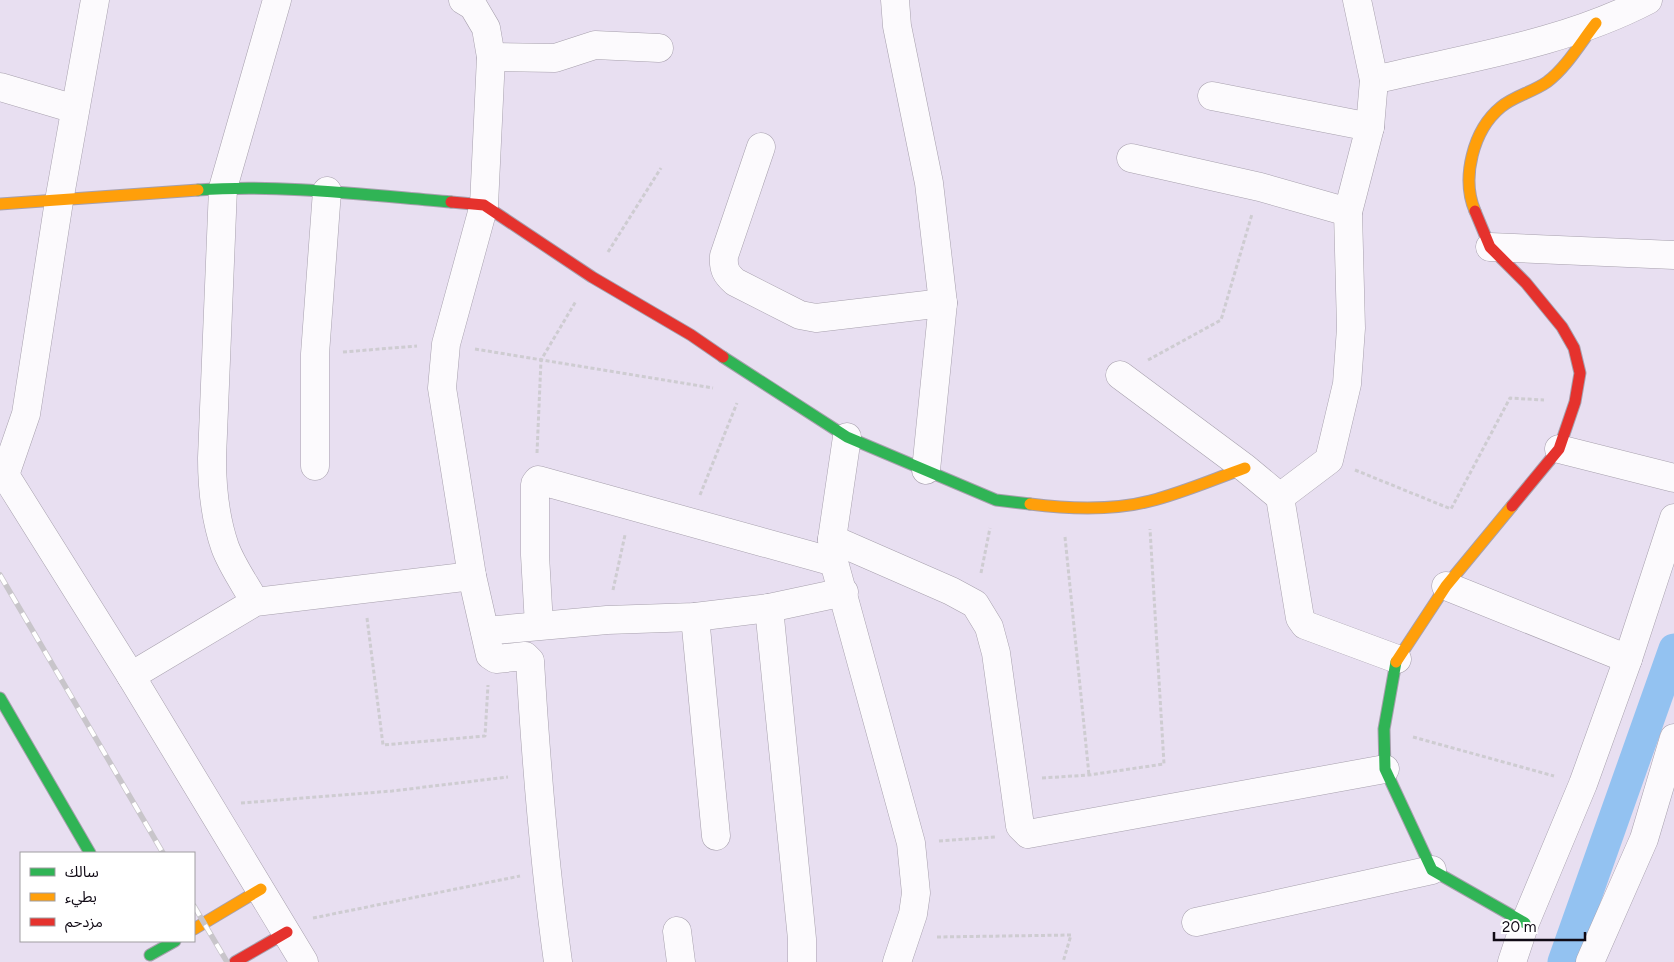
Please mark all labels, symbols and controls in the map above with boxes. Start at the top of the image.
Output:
legend [20,852,195,942]
text: سالك [65,863,99,881]
text: بطيء [65,888,97,908]
scale bar [1494,910,1585,942]
text: مزدحم [65,913,103,933]
text: 20 m [1502,918,1536,936]

